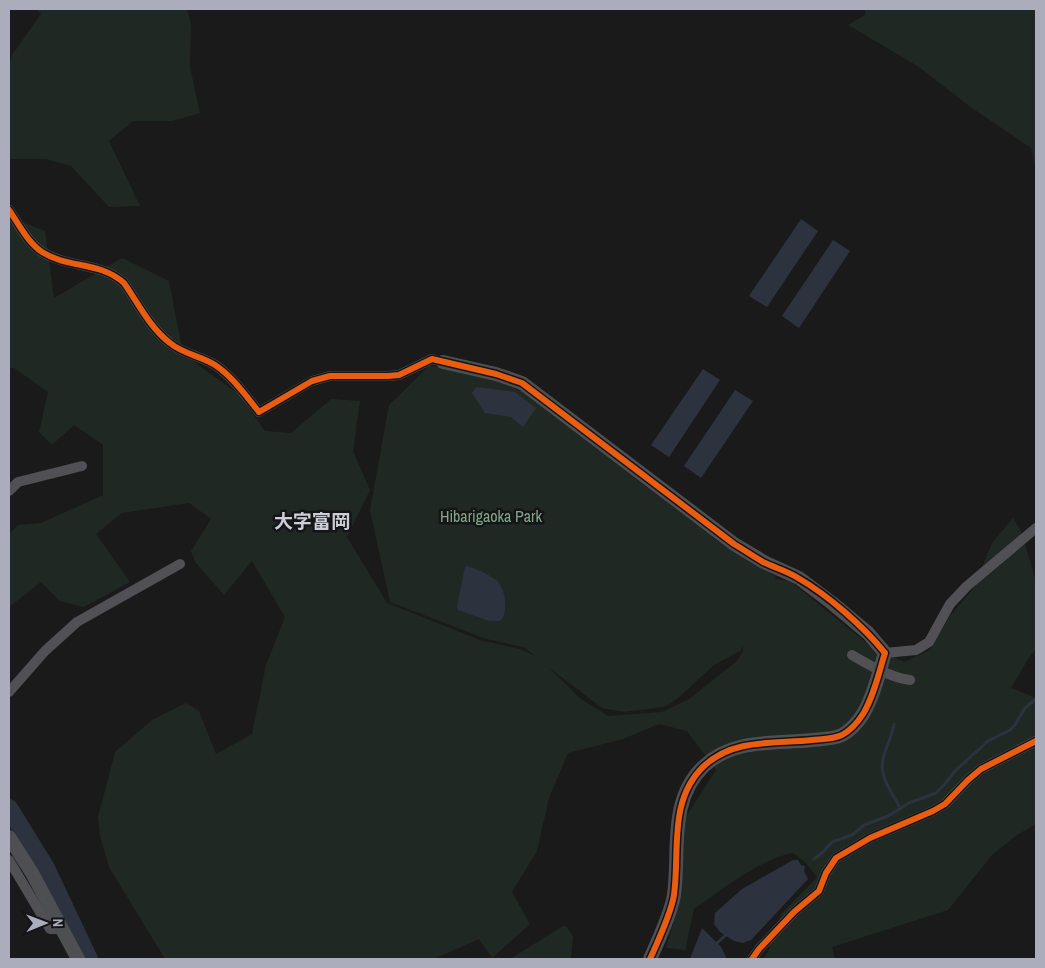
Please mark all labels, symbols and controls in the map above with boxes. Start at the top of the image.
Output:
park label: Hibarigaoka Park [440,505,542,527]
district label: 大字富岡 [274,508,350,534]
north arrow [20,898,70,948]
text: N [49,918,67,927]

